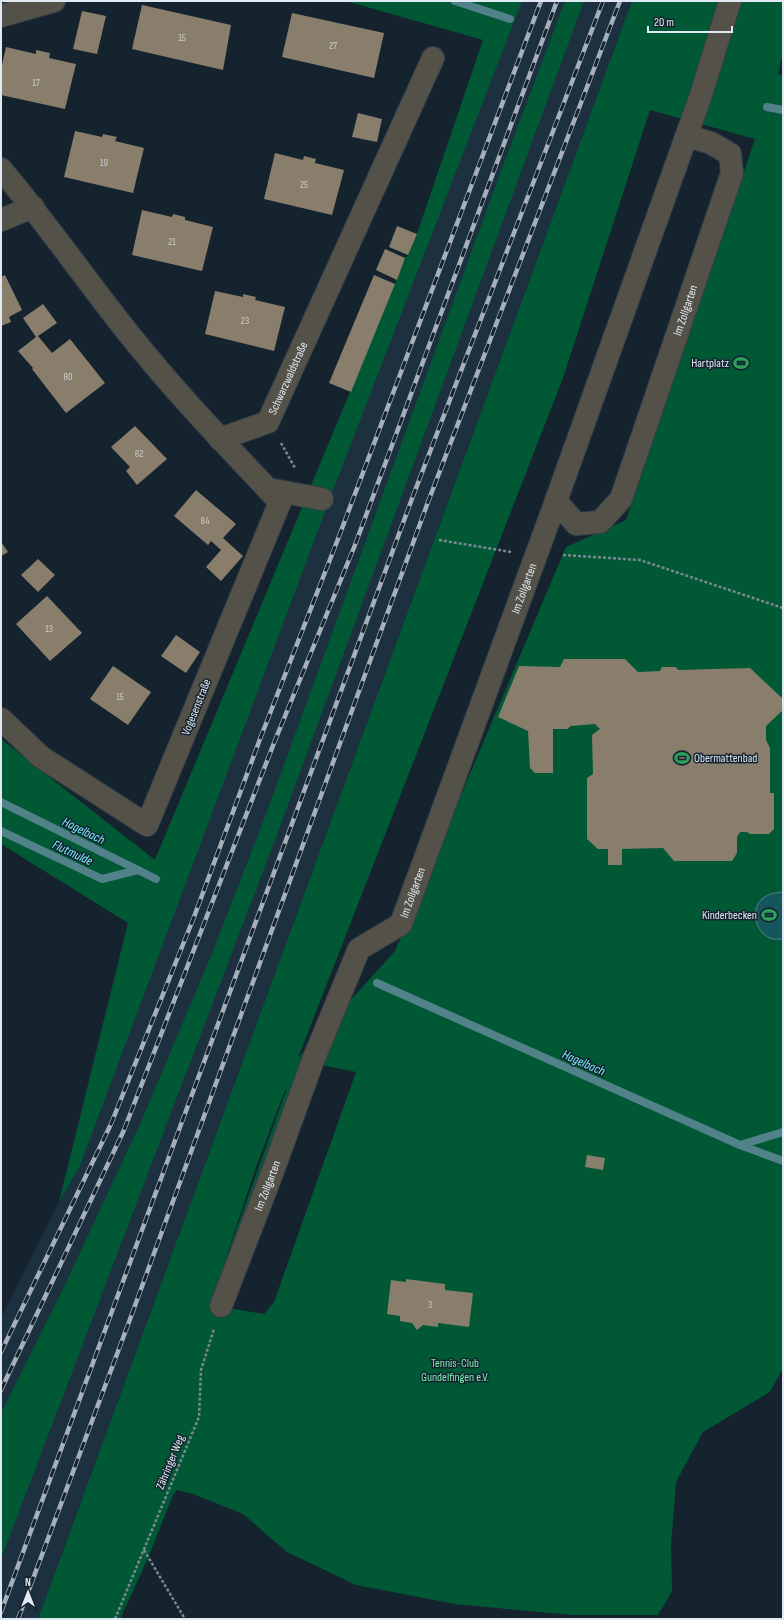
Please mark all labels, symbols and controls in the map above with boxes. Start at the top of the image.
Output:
scale bar [648,8,732,34]
text: 20 m [654,15,674,30]
house number: 15 [178,32,186,44]
house number: 27 [329,40,337,52]
house number: 17 [32,77,40,89]
house number: 19 [100,157,108,169]
house number: 25 [300,179,308,191]
house number: 21 [168,236,176,248]
street label: Im Zollgarten [670,283,701,338]
house number: 23 [241,315,249,327]
street label: Schwarzwaldstraße [265,340,311,417]
sports icon: Hartplatz [732,354,750,372]
place label: Hartplatz [691,356,730,371]
house number: 80 [64,371,72,383]
house number: 82 [135,448,143,460]
house number: 84 [201,515,209,527]
street label: Im Zollgarten [508,561,541,616]
house number: 13 [45,623,53,635]
street label: Vogesenstraße [178,677,215,738]
house number: 15 [116,691,124,703]
sports icon: Obermattenbad [673,749,691,767]
place label: Obermattenbad [694,751,757,766]
water label: Hagelbach [60,814,108,848]
water label: Flutmulde [50,837,95,869]
street label: Im Zollgarten [397,866,429,920]
sports icon: Kinderbecken [760,906,778,924]
place label: Kinderbecken [702,908,757,923]
water label: Hagelbach [560,1046,608,1080]
street label: Im Zollgarten [251,1159,284,1213]
house number: 3 [428,1299,432,1311]
park label: Tennis-Club Gundelfingen e.V. [421,1356,489,1385]
street label: Zähringer Weg [153,1433,188,1492]
north arrow [8,1572,48,1612]
text: N [25,1576,31,1589]

